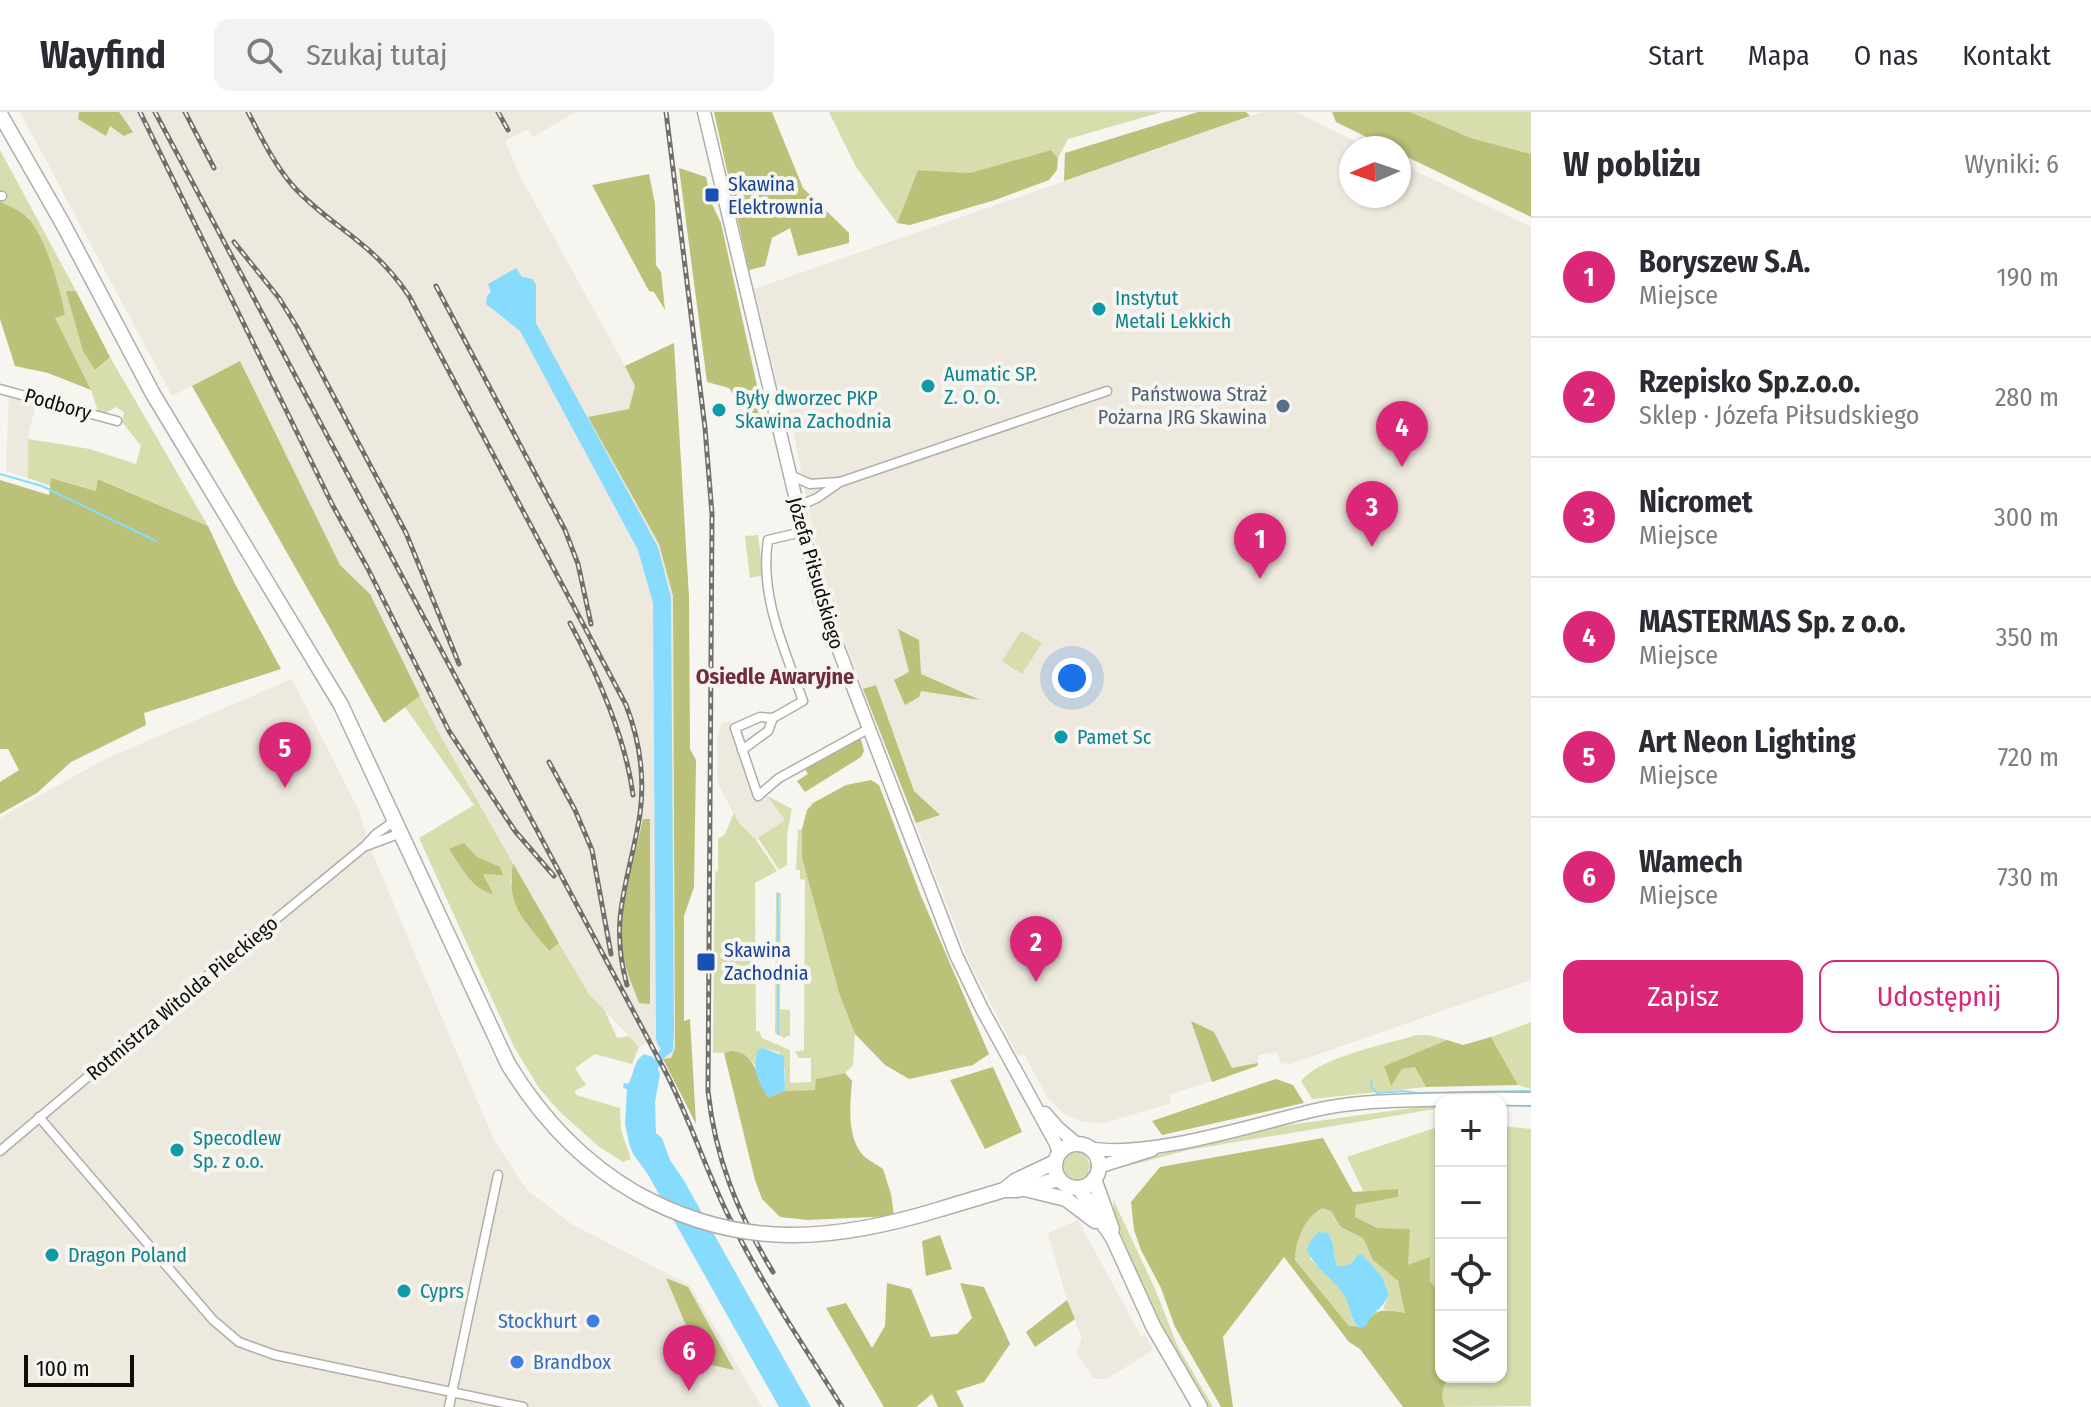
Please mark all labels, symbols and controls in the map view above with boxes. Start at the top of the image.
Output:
search box [214,19,774,91]
text: Wayfind [40,32,166,78]
icon: search [242,33,286,77]
text: Szukaj tutaj [306,37,448,73]
text: Start [1648,39,1704,72]
text: Mapa [1748,39,1810,72]
text: O nas [1854,39,1918,72]
text: Kontakt [1962,39,2051,72]
north arrow [1339,136,1411,208]
text: W pobliżu [1563,144,1701,185]
text: Wyniki: 6 [1964,149,2059,180]
place label: Skawina Elektrownia [728,172,824,219]
marker: Skawina Elektrownia [703,186,721,204]
text: Boryszew S.A. [1639,244,1810,280]
text: 1 [1584,262,1595,293]
text: 190 m [1997,262,2059,293]
text: Miejsce [1639,280,1718,311]
place label: Instytut Metali Lekkich [1115,286,1231,333]
marker: Instytut Metali Lekkich [1090,300,1108,318]
place label: Aumatic SP. Z. O. O. [944,362,1037,409]
text: Rzepisko Sp.z.o.o. [1639,364,1860,400]
marker: Aumatic SP. Z. O. O. [919,377,937,395]
place label: Państwowa Straż Pożarna JRG Skawina [1098,382,1267,429]
text: 2 [1583,382,1595,413]
text: 280 m [1995,382,2059,413]
street label: Podbory [22,383,94,425]
place label: Były dworzec PKP Skawina Zachodnia [735,386,891,433]
marker: Państwowa Straż Pożarna JRG Skawina [1274,397,1292,415]
text: Sklep · Józefa Piłsudskiego [1639,400,1919,431]
marker: Były dworzec PKP Skawina Zachodnia [710,401,728,419]
pin: 4 [1376,401,1428,467]
pin: 3 [1346,481,1398,547]
text: Nicromet [1639,484,1753,520]
street label: Józefa Piłsudskiego [783,494,849,652]
text: 3 [1583,502,1595,533]
text: 300 m [1994,502,2059,533]
pin: 1 [1234,513,1286,579]
text: Miejsce [1639,520,1718,551]
text: MASTERMAS Sp. z o.o. [1639,604,1906,640]
text: 4 [1582,622,1596,653]
text: 350 m [1996,622,2059,653]
text: Miejsce [1639,640,1718,671]
your location [1052,658,1092,698]
district label: Osiedle Awaryjne [696,663,854,690]
pin: 5 [259,722,311,788]
text: Art Neon Lighting [1639,724,1856,760]
place label: Pamet Sc [1077,725,1152,749]
marker: Pamet Sc [1052,728,1070,746]
text: 5 [1583,742,1595,773]
text: 720 m [1998,742,2059,773]
text: Miejsce [1639,760,1718,791]
text: Wamech [1639,844,1743,880]
text: 6 [1582,862,1596,893]
text: 730 m [1997,862,2059,893]
text: Miejsce [1639,880,1718,911]
street label: Rotmistrza Witolda Pileckiego [81,911,283,1085]
pin: 2 [1010,916,1062,982]
place label: Skawina Zachodnia [724,938,809,985]
marker: Skawina Zachodnia [695,951,717,973]
button: Zapisz [1563,960,1803,1033]
button: Udostępnij [1819,960,2059,1033]
map controls [1435,1095,1507,1383]
button: + [1435,1095,1507,1167]
place label: Specodlew Sp. z o.o. [193,1126,281,1173]
marker: Specodlew Sp. z o.o. [168,1141,186,1159]
button: − [1435,1167,1507,1239]
button: locate [1435,1239,1507,1311]
place label: Dragon Poland [68,1243,187,1267]
marker: Dragon Poland [43,1246,61,1264]
place label: Cyprs [420,1279,464,1303]
marker: Cyprs [395,1282,413,1300]
place label: Stockhurt [498,1309,577,1333]
button: layers [1435,1311,1507,1383]
marker: Stockhurt [584,1312,602,1330]
pin: 6 [663,1325,715,1391]
place label: Brandbox [533,1350,611,1374]
scale bar [24,1351,134,1387]
marker: Brandbox [508,1353,526,1371]
text: 100 m [36,1355,90,1382]

